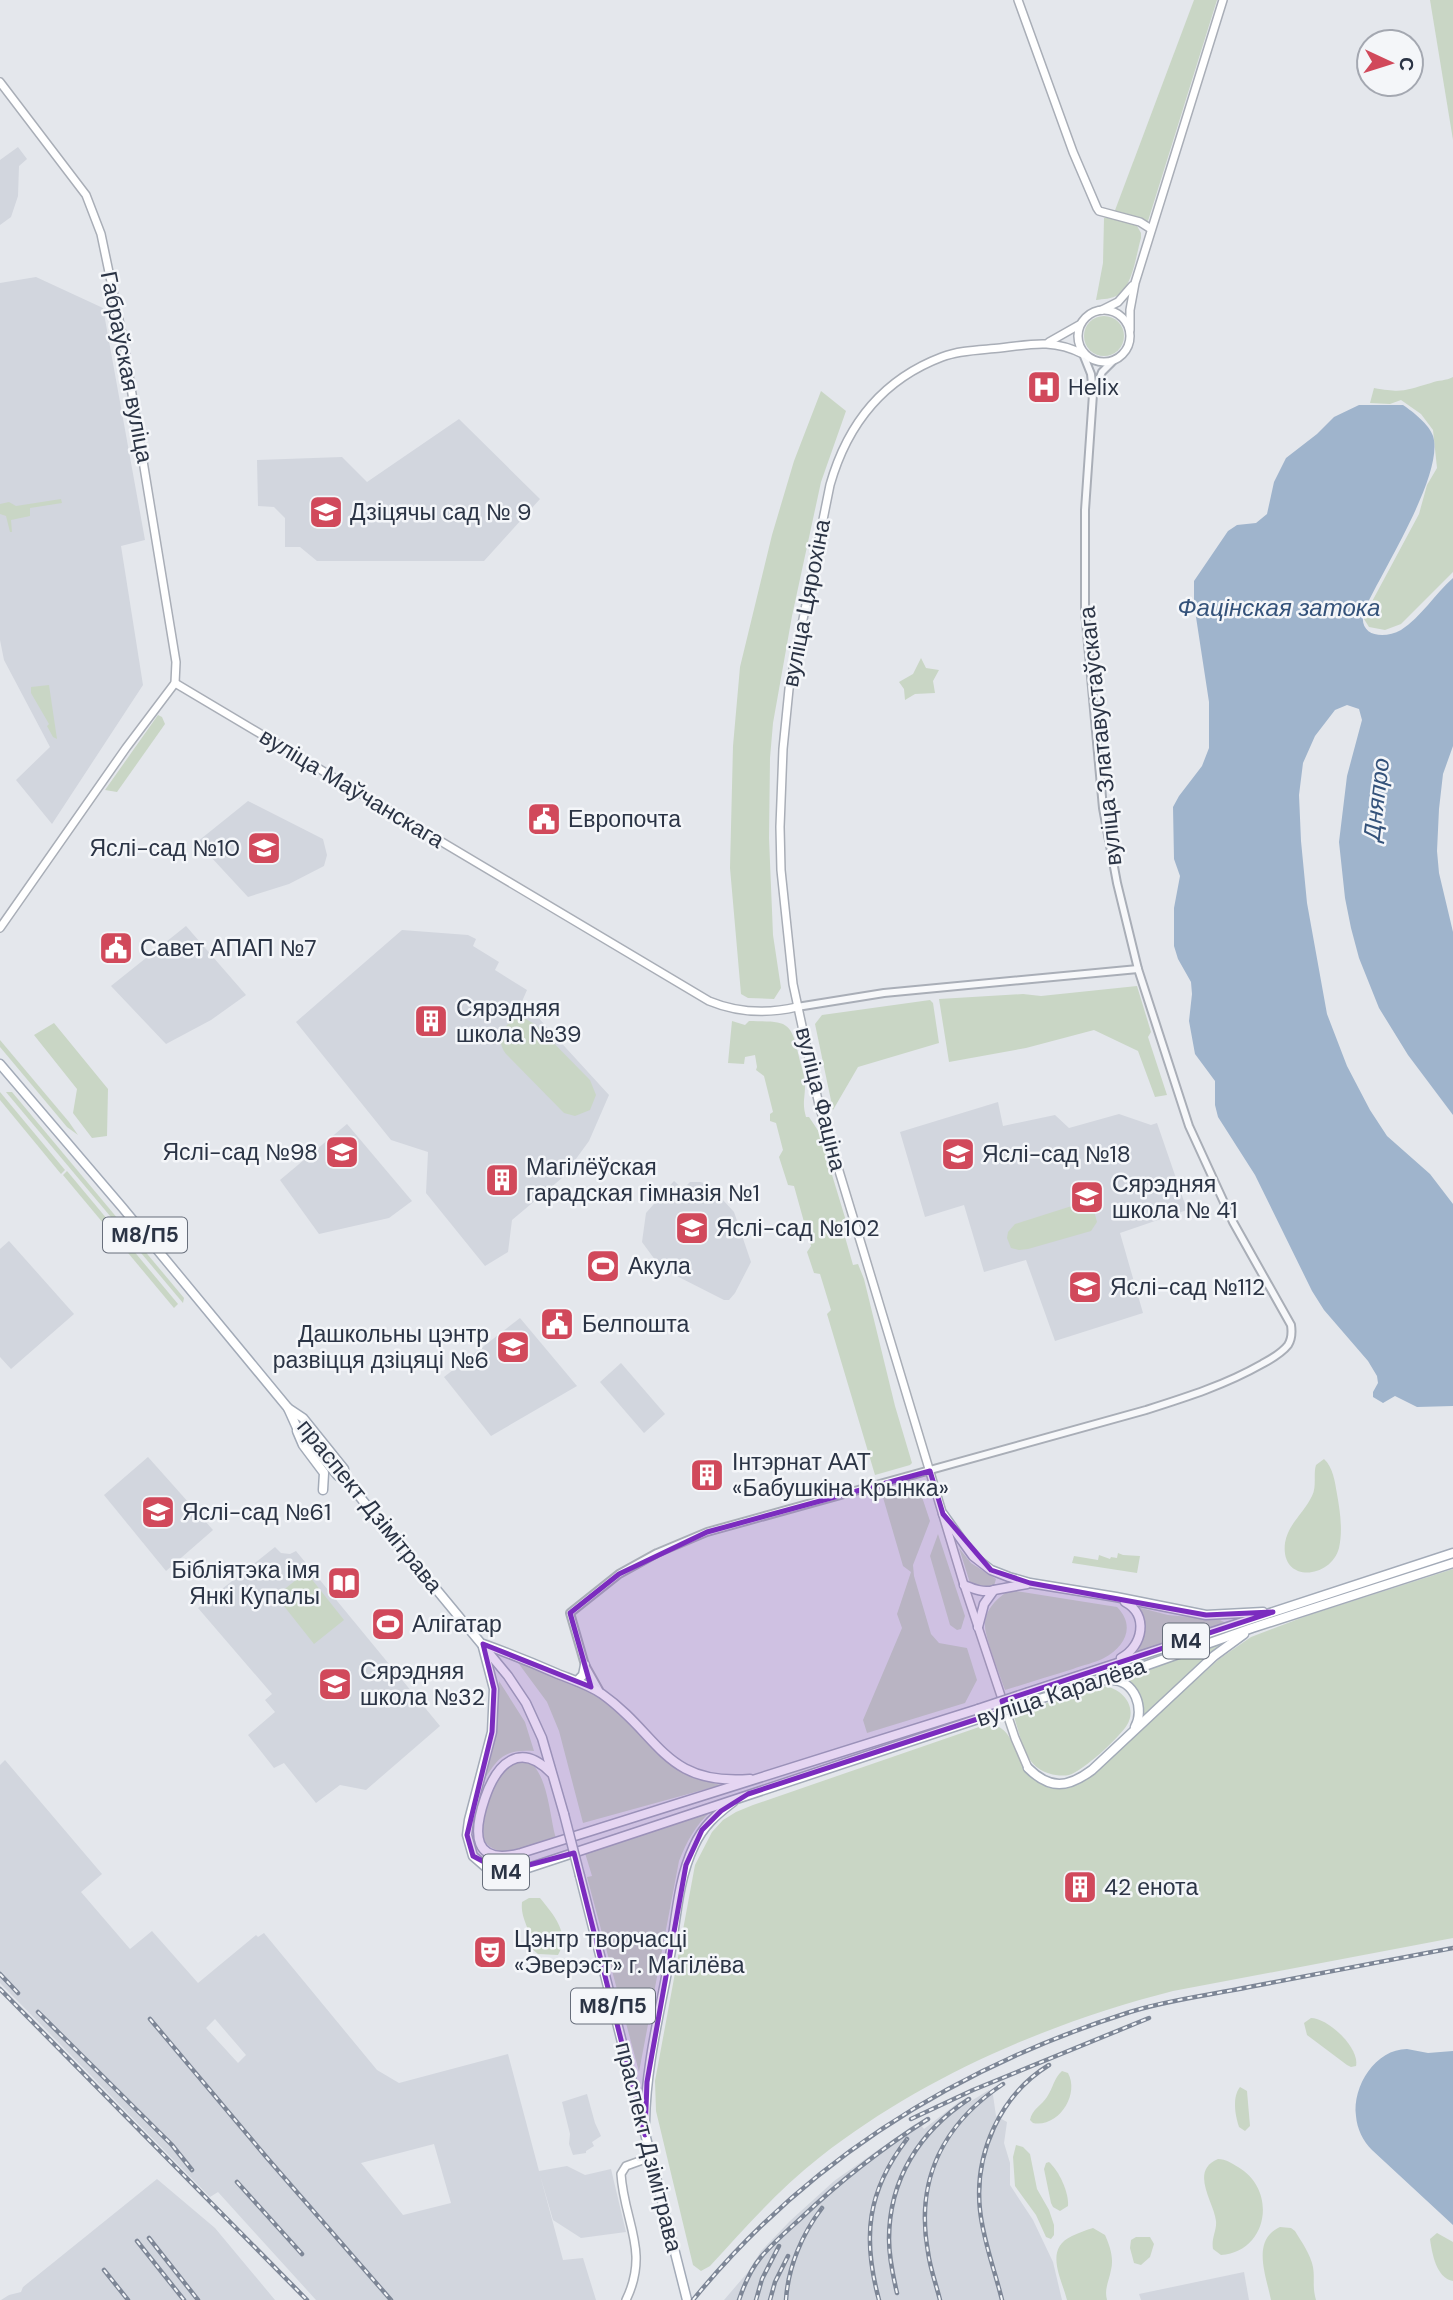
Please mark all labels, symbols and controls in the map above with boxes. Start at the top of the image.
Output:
north arrow [1355,28,1425,98]
text: С [1393,56,1419,72]
street label: Габраўская вуліца [94,268,160,466]
hospital icon: Helix [1025,368,1063,406]
place label: Helix [1068,372,1119,402]
school or university icon: Дзіцячы сад № 9 [307,493,345,531]
place label: Дзіцячы сад № 9 [350,497,531,527]
street label: вуліца Цярохіна [775,516,837,689]
water label: Фацінская затока [1178,592,1380,623]
street label: вуліца Златавустаўскага [1071,605,1129,867]
street label: вуліца Маўчанскага [254,721,450,855]
water label: Дняпро [1355,756,1396,845]
public building icon: Европочта [525,800,563,838]
place label: Европочта [568,804,681,834]
school or university icon: Яслі-сад №10 [245,829,283,867]
place label: Яслі-сад №10 [90,833,240,863]
public building icon: Савет АПАП №7 [97,929,135,967]
place label: Савет АПАП №7 [140,933,317,963]
place label: Сярэдняя школа №39 [456,993,581,1049]
building icon: Сярэдняя школа №39 [412,1002,450,1040]
street label: вуліца Фаціна [789,1024,853,1174]
school or university icon: Яслі-сад №98 [323,1133,361,1171]
school or university icon: Яслі-сад №18 [939,1135,977,1173]
place label: Яслі-сад №98 [162,1137,318,1167]
place label: Яслі-сад №18 [982,1139,1131,1169]
place label: Магілёўская гарадская гімназія №1 [526,1152,760,1208]
building icon: Магілёўская гарадская гімназія №1 [483,1161,521,1199]
place label: Сярэдняя школа № 41 [1112,1169,1237,1225]
school or university icon: Сярэдняя школа № 41 [1068,1178,1106,1216]
school or university icon: Яслі-сад №102 [673,1209,711,1247]
place label: Яслі-сад №102 [716,1213,880,1243]
road number: М8/П5 [103,1218,187,1252]
sports icon: Акула [584,1247,622,1285]
place label: Акула [628,1251,691,1281]
school or university icon: Яслі-сад №112 [1066,1268,1104,1306]
place label: Яслі-сад №112 [1110,1272,1265,1302]
public building icon: Белпошта [538,1305,576,1343]
place label: Белпошта [582,1309,690,1339]
place label: Дашкольны цэнтр развіцця дзіцяці №6 [273,1319,489,1375]
school or university icon: Дашкольны цэнтр развіцця дзіцяці №6 [494,1328,532,1366]
street label: праспект Дзімітрава [291,1413,450,1599]
place label: Інтэрнат ААТ «Бабушкіна Крынка» [732,1447,949,1503]
building icon: Інтэрнат ААТ «Бабушкіна Крынка» [688,1456,726,1494]
school or university icon: Яслі-сад №61 [139,1493,177,1531]
place label: Яслі-сад №61 [182,1497,331,1527]
place label: Бібліятэка імя Янкі Купалы [172,1555,320,1611]
library icon: Бібліятэка імя Янкі Купалы [325,1564,363,1602]
sports icon: Алігатар [369,1605,407,1643]
place label: Алігатар [412,1609,502,1639]
road number: М4 [1163,1624,1209,1658]
street label: вуліца Каралёва [973,1650,1150,1733]
place label: Сярэдняя школа №32 [360,1656,485,1712]
school or university icon: Сярэдняя школа №32 [316,1665,354,1703]
road number: М4 [483,1854,529,1890]
building icon: 42 енота [1061,1868,1099,1906]
place label: 42 енота [1104,1872,1198,1902]
place label: Цэнтр творчасці «Эверэст» г. Магілёва [514,1924,745,1980]
theatre icon: Цэнтр творчасці «Эверэст» г. Магілёва [471,1933,509,1971]
road number: М8/П5 [571,1988,655,2024]
street label: праспект Дзімітрава [608,2039,690,2255]

